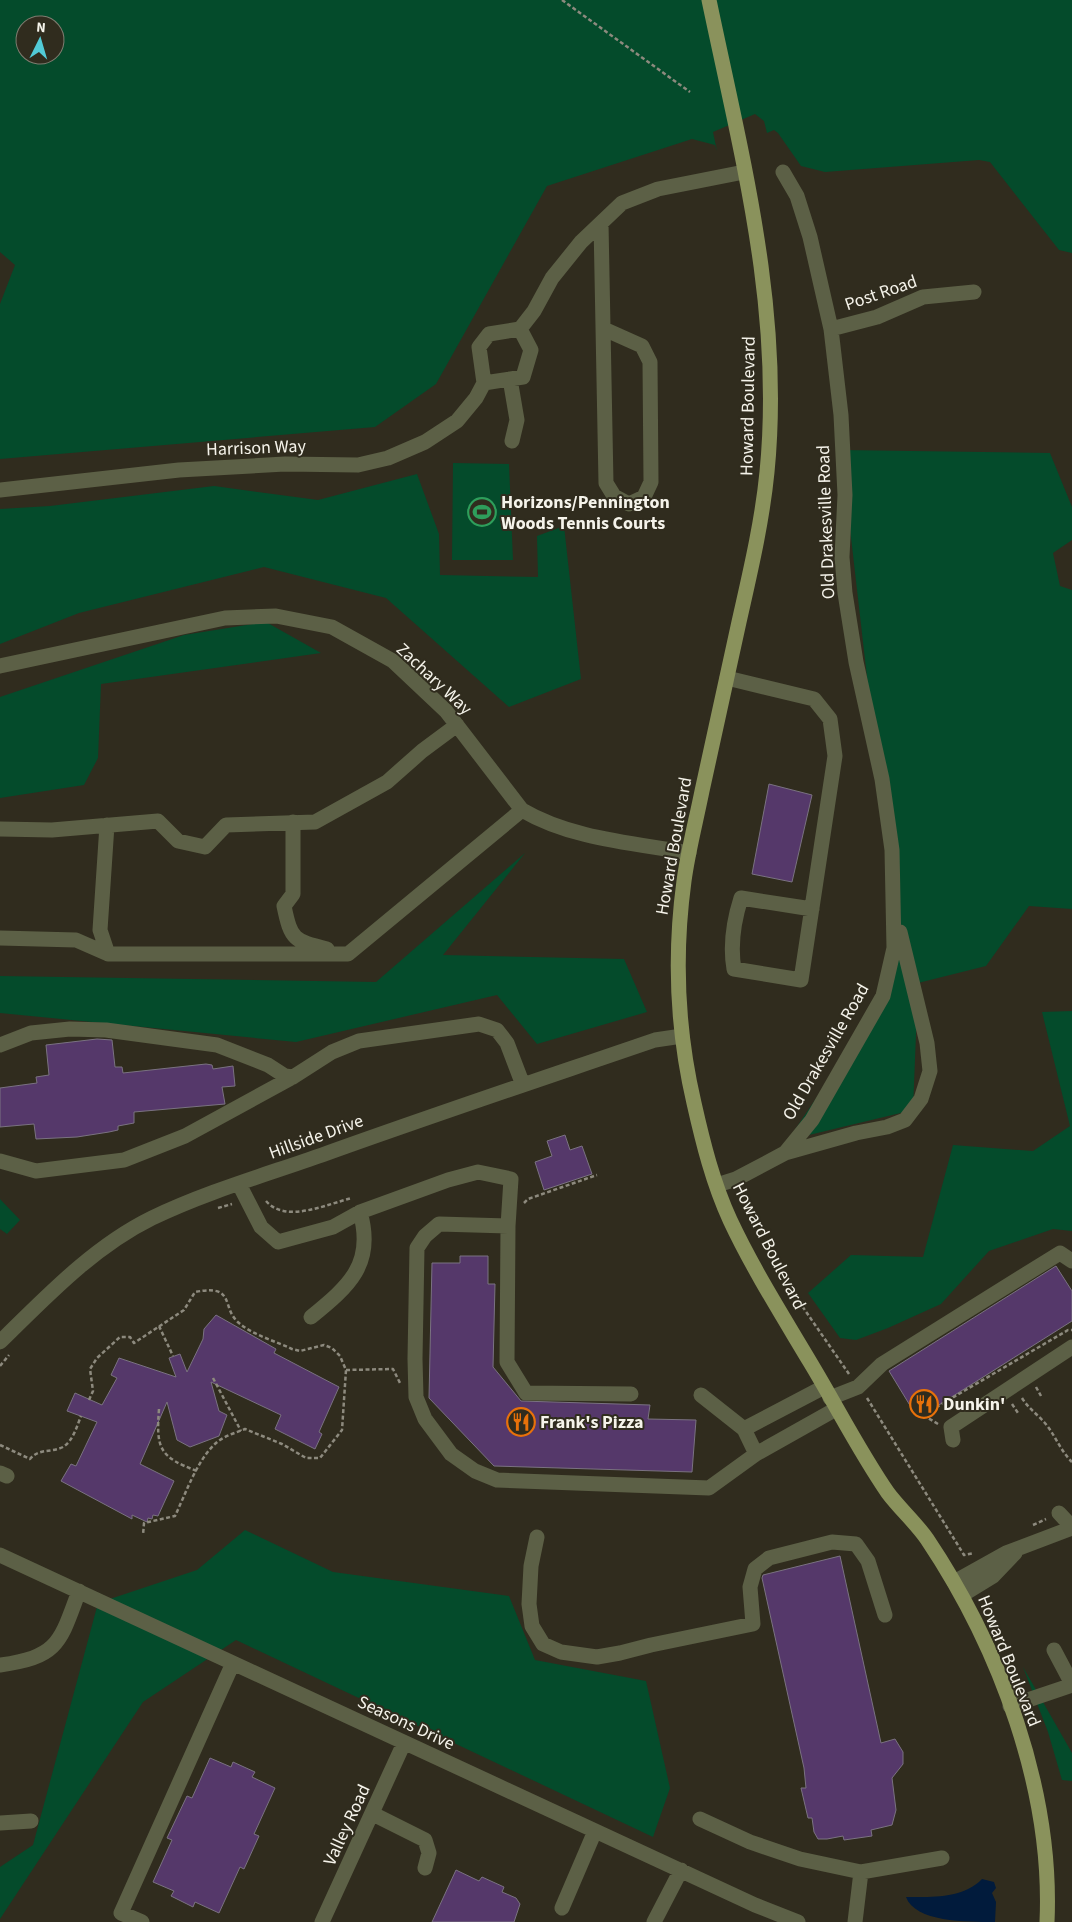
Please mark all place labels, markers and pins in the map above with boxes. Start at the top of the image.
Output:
place label: Horizons/Pennington Woods Tennis Courts [501,490,670,536]
sports icon: Horizons/Pennington Woods Tennis Courts [467,497,497,527]
restaurant icon: Dunkin' [909,1389,939,1419]
place label: Dunkin' [943,1392,1005,1417]
restaurant icon: Frank's Pizza [506,1407,536,1437]
place label: Frank's Pizza [540,1410,644,1435]

